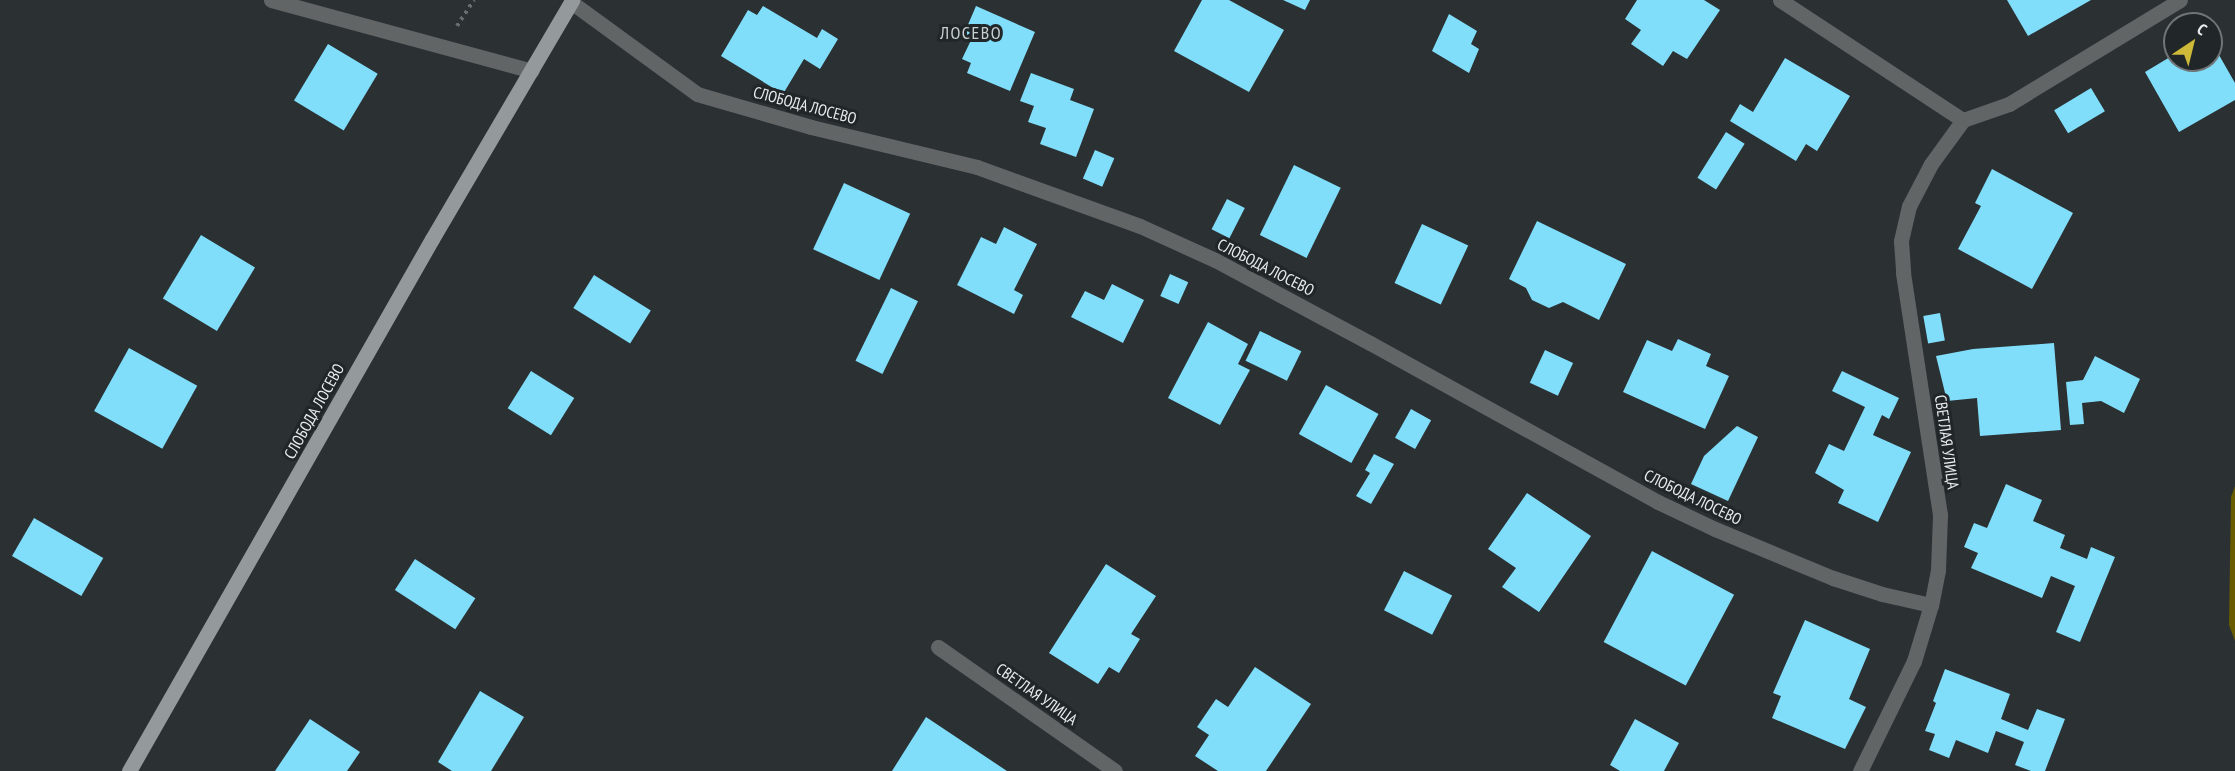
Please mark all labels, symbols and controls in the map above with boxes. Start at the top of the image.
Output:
north arrow [2163,12,2223,72]
text: С [2193,19,2211,39]
district label: ЛОСЕВО [940,22,1002,44]
street label: СЛОБОДА ЛОСЕВО [751,82,859,128]
street label: СЛОБОДА ЛОСЕВО [1214,234,1318,300]
street label: СЛОБОДА ЛОСЕВО [280,360,348,462]
street label: СВЕТЛАЯ УЛИЦА [1931,394,1963,490]
street label: СЛОБОДА ЛОСЕВО [1641,465,1745,529]
street label: СВЕТЛАЯ УЛИЦА [992,659,1082,729]

